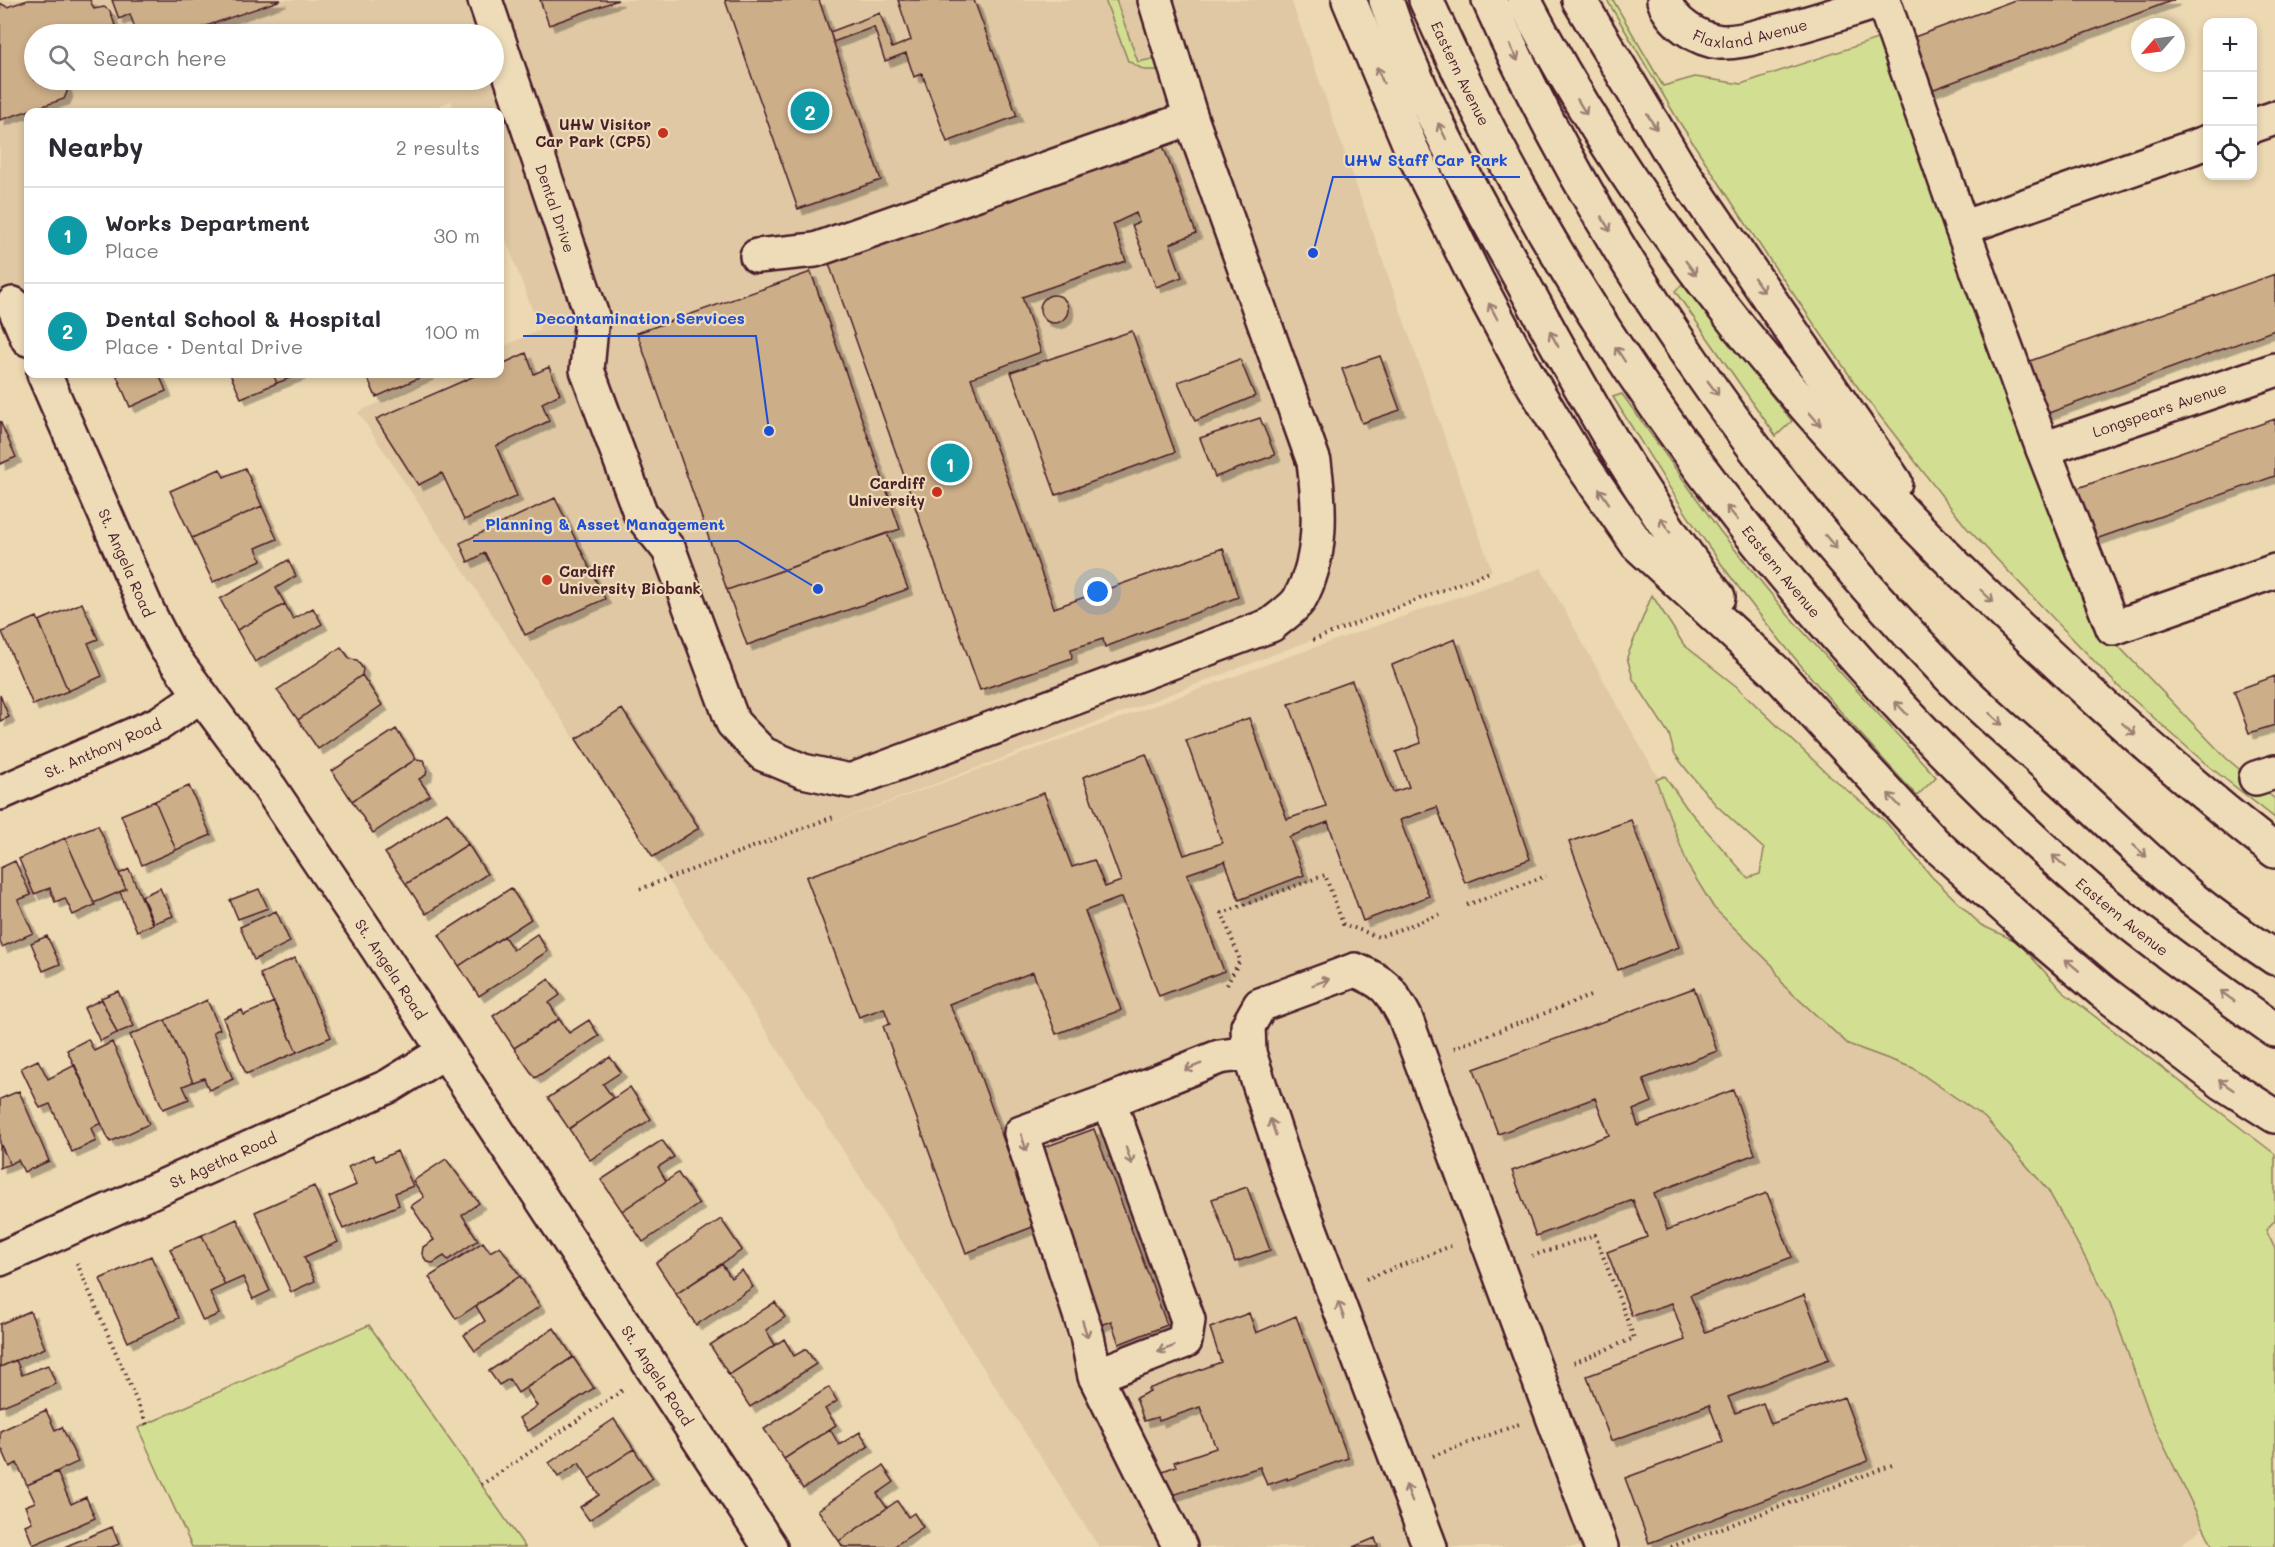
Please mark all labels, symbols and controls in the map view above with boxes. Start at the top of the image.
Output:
street label: Flaxland Avenue [1689,14,1810,52]
street label: Eastern Avenue [1427,18,1495,129]
north arrow [2131,18,2185,72]
map controls [2203,18,2257,180]
button: + [2203,18,2257,72]
search box [24,24,504,90]
icon: search [45,41,78,74]
text: Search here [93,43,227,72]
one-way arrow [1508,43,1520,61]
one-way arrow [1374,66,1385,84]
button: − [2203,72,2257,126]
pin: 2 [790,88,830,134]
one-way arrow [1576,98,1588,115]
one-way arrow [1646,113,1658,130]
place label: UHW Visitor Car Park (CP5) [535,114,651,151]
one-way arrow [1435,122,1447,140]
marker: UHW Visitor Car Park (CP5) [656,126,670,140]
button: locate [2203,126,2257,180]
text: Nearby [48,130,143,164]
text: 2 results [396,134,480,160]
callout: UHW Staff Car Park [1333,143,1520,177]
text: UHW Staff Car Park [1344,149,1508,170]
street label: Dental Drive [531,162,580,255]
text: Works Department [105,208,310,237]
one-way arrow [1601,215,1613,232]
text: 1 [63,222,72,248]
text: 30 m [434,222,480,248]
text: Place [105,237,159,263]
one-way arrow [1685,259,1698,275]
one-way arrow [1753,277,1765,293]
callout: Decontamination Services [523,302,756,336]
one-way arrow [1487,302,1498,320]
text: Dental School & Hospital [105,304,381,333]
text: Decontamination Services [535,307,745,328]
text: 2 [62,318,73,344]
text: 100 m [424,318,480,344]
one-way arrow [1548,331,1559,349]
text: Place · Dental Drive [105,333,303,359]
one-way arrow [1614,346,1626,363]
street label: Longspears Avenue [2090,377,2229,441]
one-way arrow [1706,379,1719,395]
one-way arrow [1808,411,1822,426]
pin: 1 [930,440,970,486]
place label: Cardiff University [848,473,926,510]
marker: Cardiff University [930,485,944,499]
one-way arrow [1598,488,1610,504]
street label: St. Angela Road [94,505,159,620]
one-way arrow [1726,505,1739,521]
callout: Planning & Asset Management [473,507,738,541]
text: Planning & Asset Management [485,513,725,534]
one-way arrow [1659,517,1671,533]
street label: Eastern Avenue [1738,521,1826,622]
one-way arrow [1825,534,1838,550]
place label: Cardiff University Biobank [559,561,701,598]
marker: Cardiff University Biobank [540,573,554,587]
your location [1083,577,1112,606]
one-way arrow [1979,589,1994,603]
one-way arrow [1894,700,1908,715]
one-way arrow [1988,712,2003,726]
street label: St. Anthony Road [41,714,164,782]
one-way arrow [2121,722,2136,736]
one-way arrow [1887,792,1901,807]
one-way arrow [2132,843,2147,857]
one-way arrow [2051,854,2066,868]
street label: Eastern Avenue [2072,873,2173,960]
street label: St. Angela Road [351,915,431,1023]
one-way arrow [2065,958,2080,972]
one-way arrow [1312,976,1330,987]
one-way arrow [2220,990,2236,1002]
one-way arrow [1184,1062,1202,1073]
one-way arrow [2218,1079,2235,1091]
one-way arrow [1266,1118,1277,1137]
street label: St Agetha Road [166,1127,280,1192]
one-way arrow [1020,1133,1031,1152]
one-way arrow [1125,1147,1136,1165]
one-way arrow [1335,1301,1346,1320]
one-way arrow [1080,1319,1091,1338]
street label: St. Angela Road [617,1321,698,1430]
one-way arrow [1157,1344,1176,1355]
one-way arrow [1403,1484,1414,1502]

